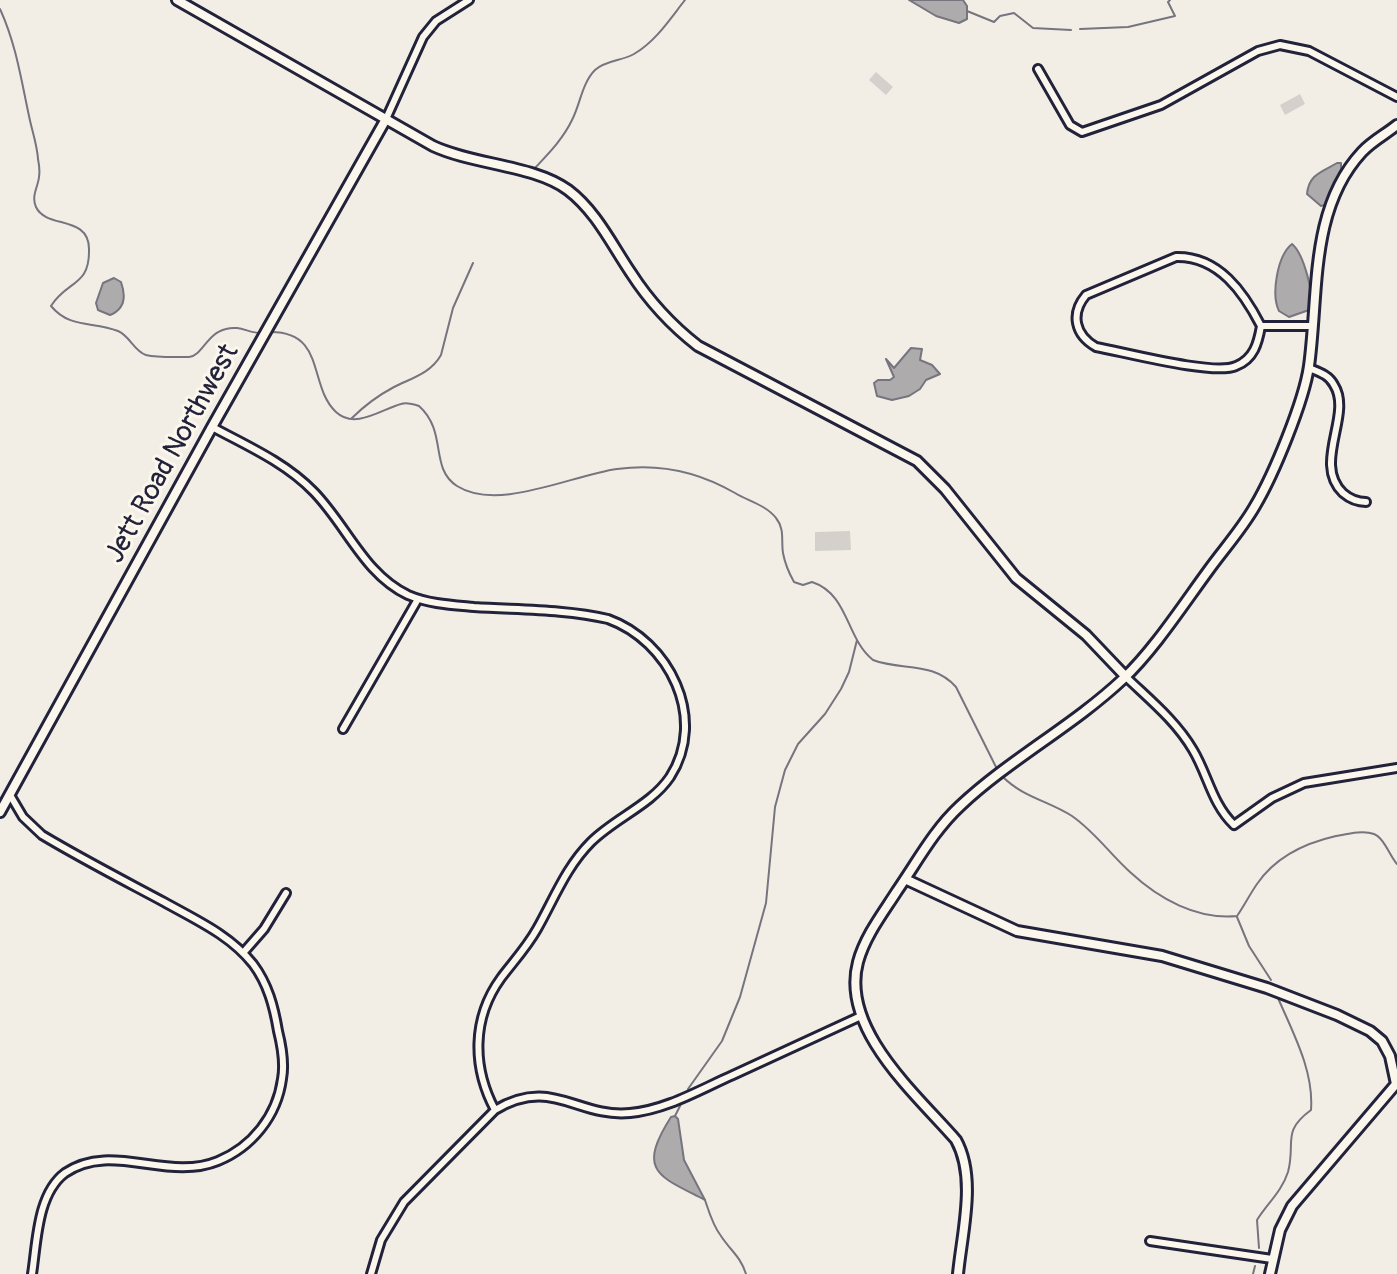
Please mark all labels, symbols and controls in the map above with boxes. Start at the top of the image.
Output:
street label: Jett Road Northwest [99,339,247,569]

